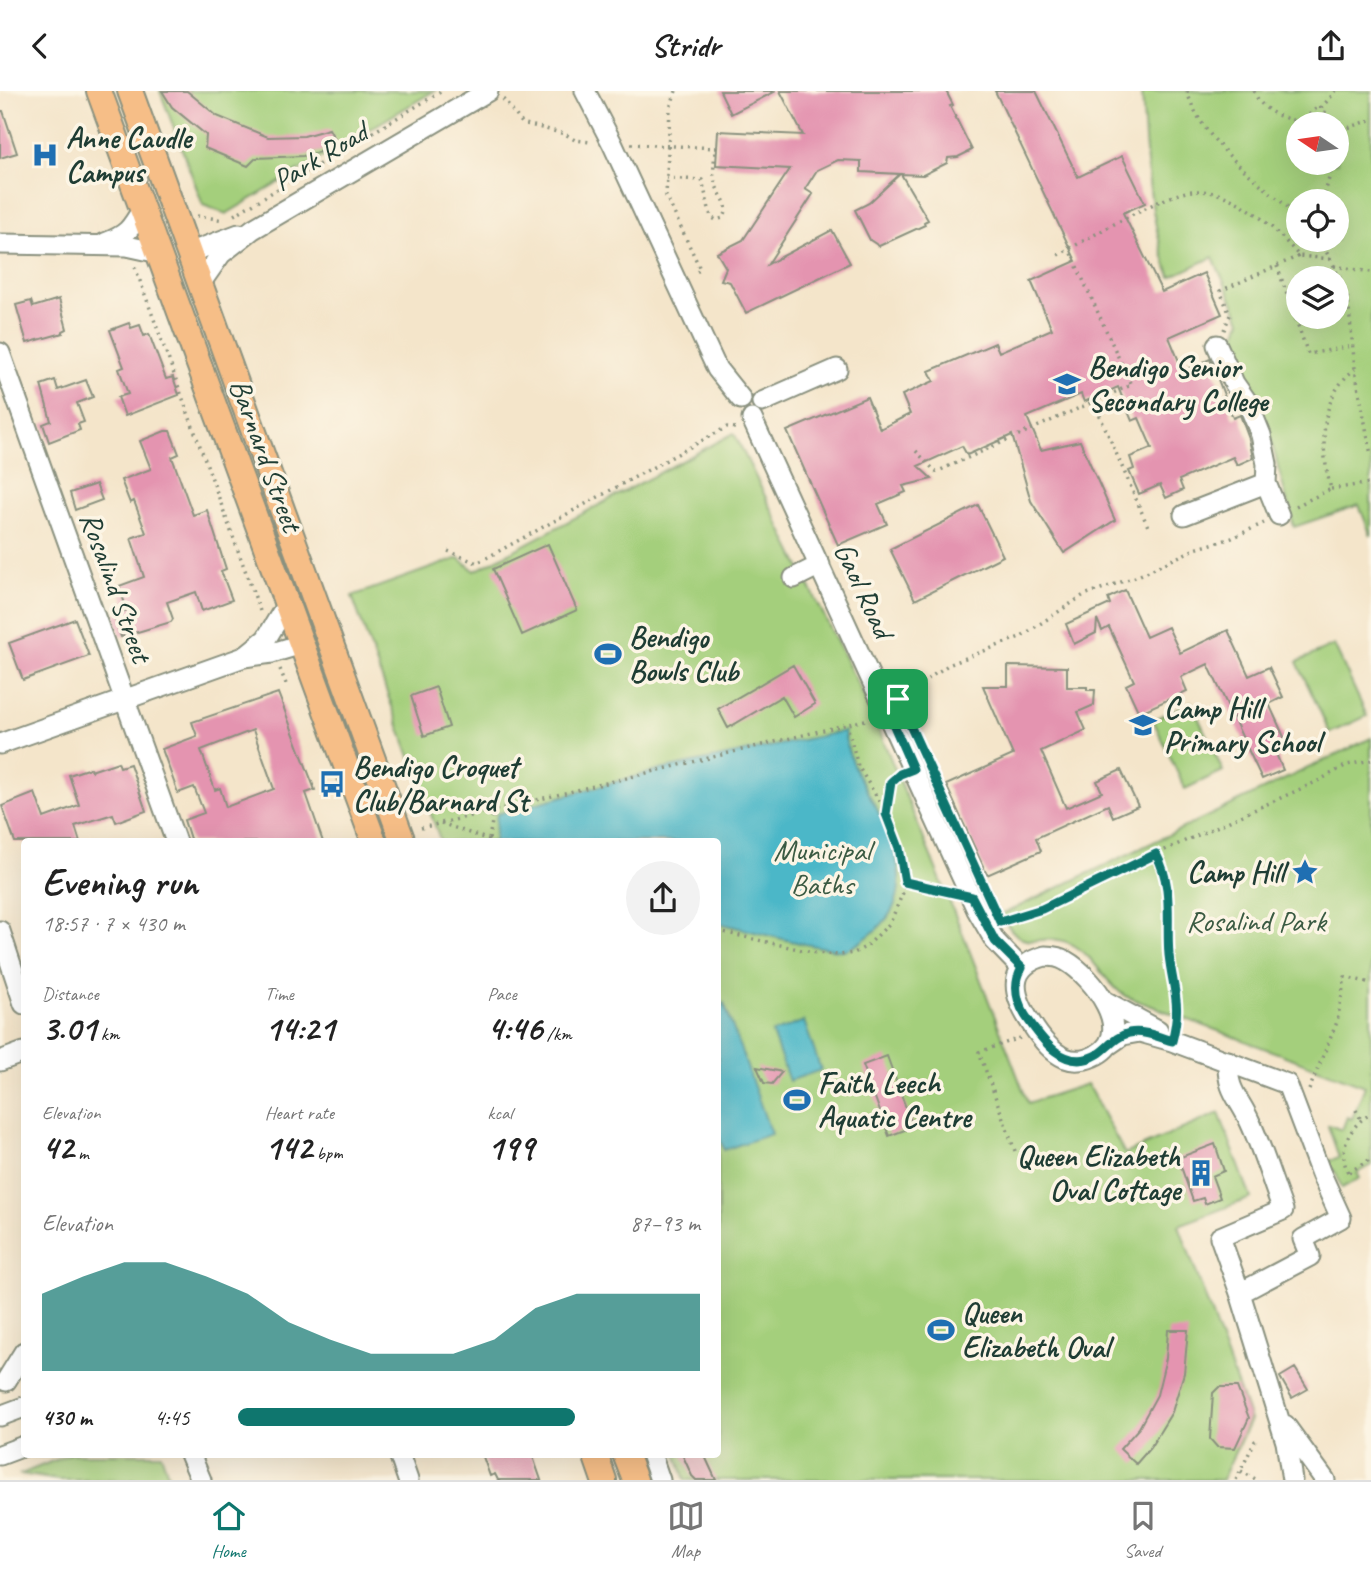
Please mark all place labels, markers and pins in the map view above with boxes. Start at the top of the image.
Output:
place label: Anne Caudle Campus [66,119,194,191]
hospital icon: Anne Caudle Campus [30,140,60,170]
place label: Bendigo Senior Secondary College [1088,348,1270,421]
school or university icon: Bendigo Senior Secondary College [1052,369,1082,399]
place label: Bendigo Bowls Club [629,618,740,690]
sports icon: Bendigo Bowls Club [593,639,623,669]
pin [868,669,928,729]
place label: Camp Hill Primary School [1164,689,1326,761]
school or university icon: Camp Hill Primary School [1128,710,1158,740]
place label: Bendigo Croquet Club/Barnard St [353,748,531,820]
bus stop icon: Bendigo Croquet Club/Barnard St [317,769,347,799]
place label: Camp Hill [1187,853,1290,891]
place icon: Camp Hill [1290,857,1320,887]
place label: Faith Leech Aquatic Centre [818,1064,973,1136]
sports icon: Faith Leech Aquatic Centre [782,1085,812,1115]
place label: Queen Elizabeth Oval Cottage [1017,1137,1183,1209]
building icon: Queen Elizabeth Oval Cottage [1186,1158,1216,1188]
place label: Queen Elizabeth Oval [962,1294,1115,1366]
sports icon: Queen Elizabeth Oval [926,1315,956,1345]

